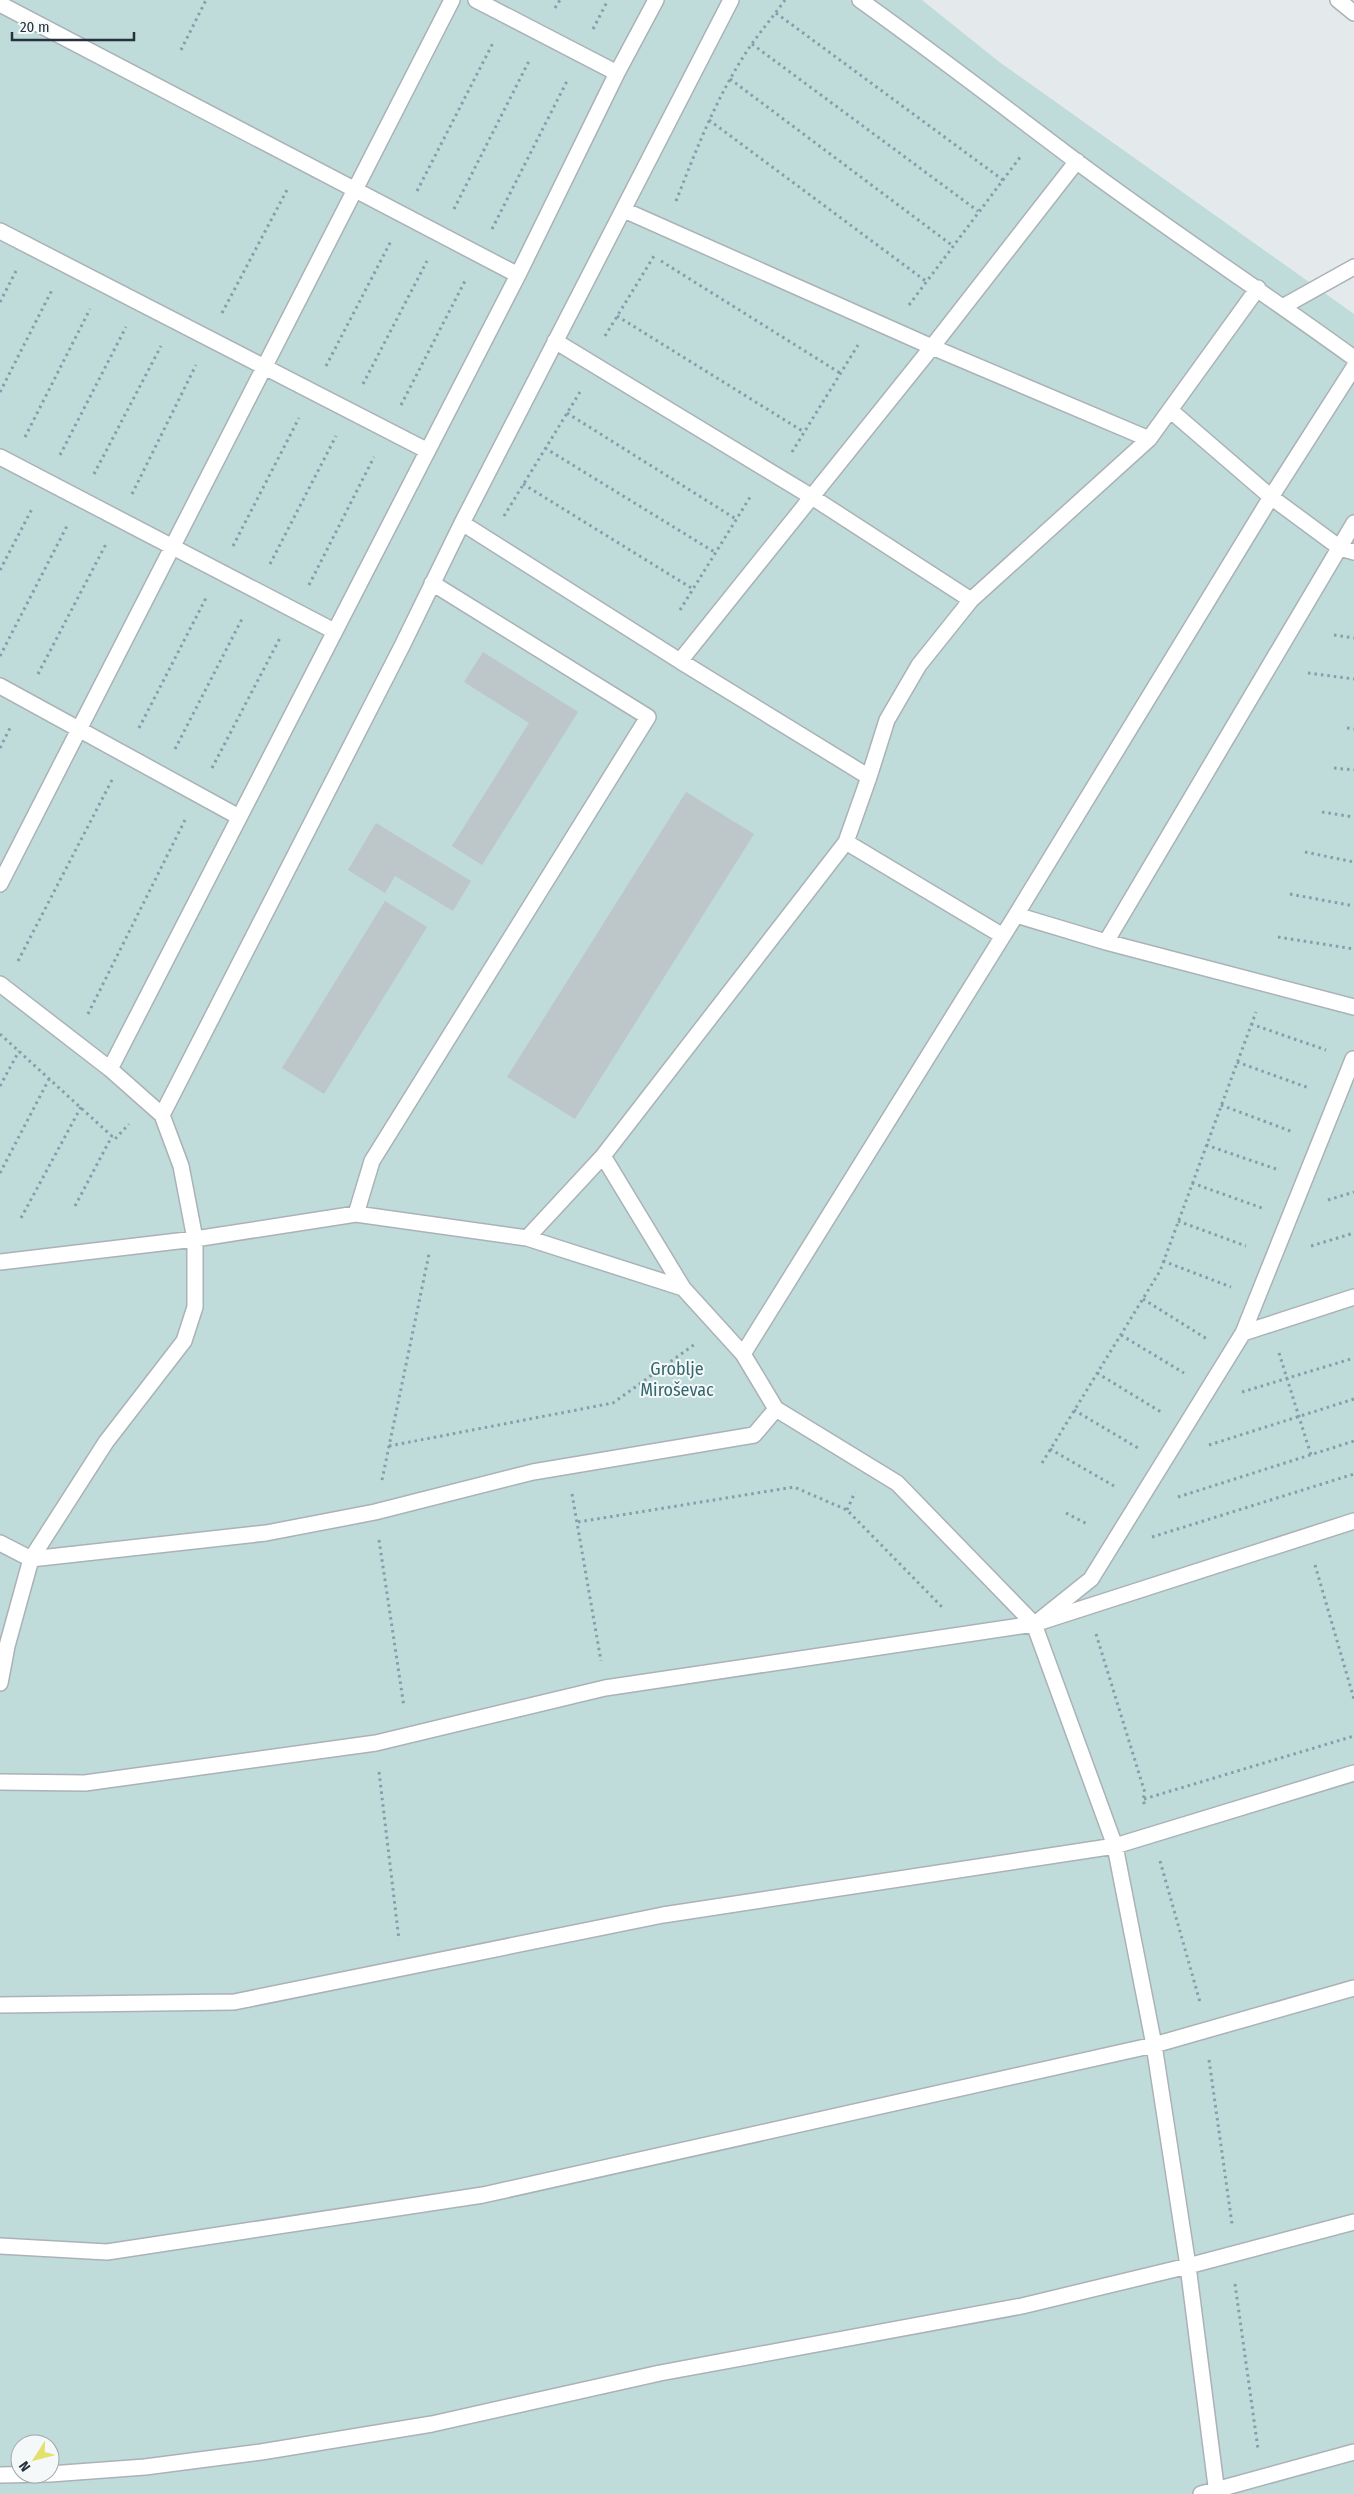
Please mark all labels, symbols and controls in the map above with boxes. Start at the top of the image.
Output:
scale bar [12,10,135,42]
text: 20 m [20,18,50,36]
park label: Groblje Miroševac [640,1358,714,1401]
north arrow [10,2434,60,2484]
text: N [16,2458,34,2475]

